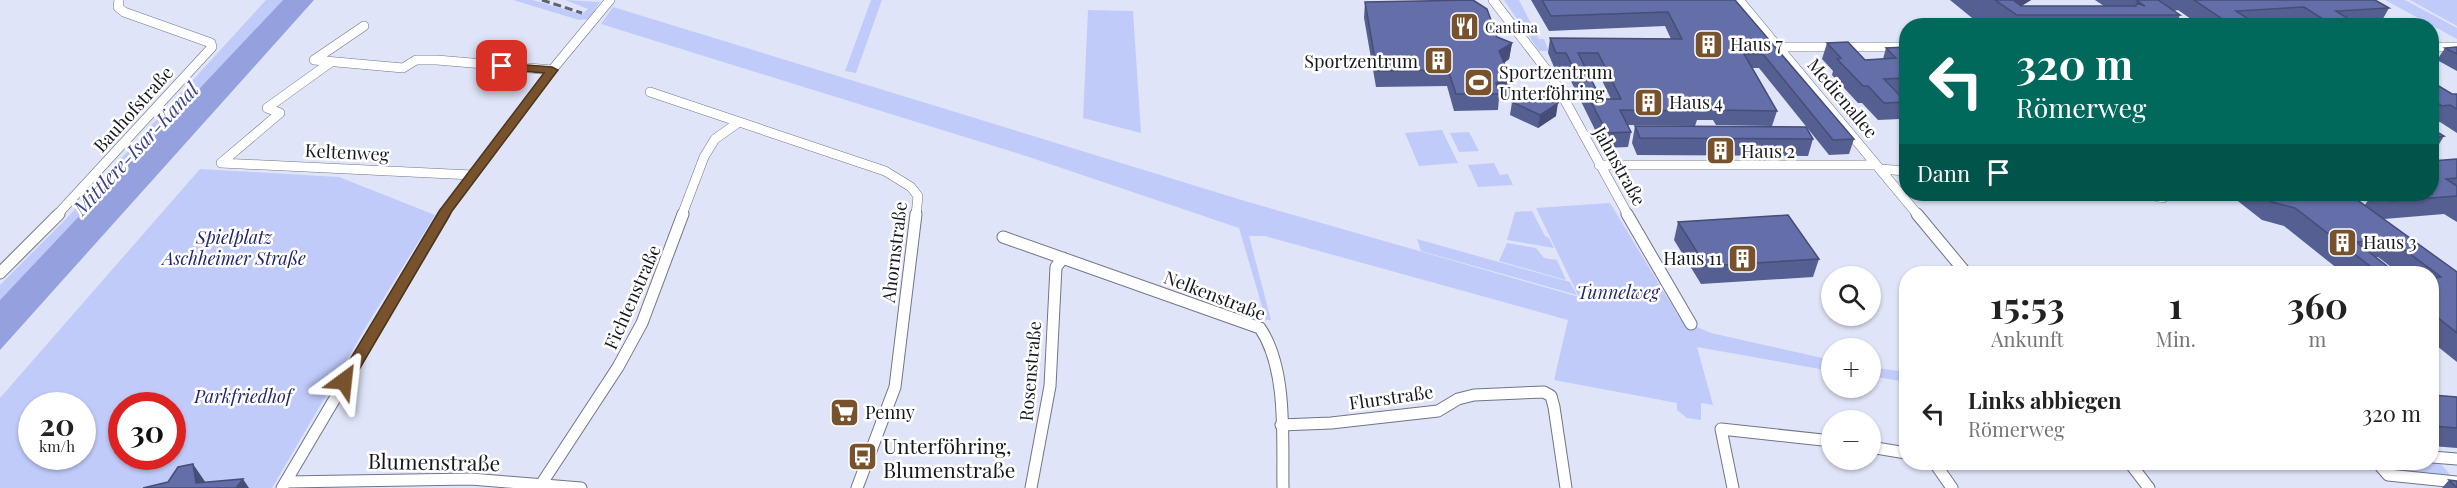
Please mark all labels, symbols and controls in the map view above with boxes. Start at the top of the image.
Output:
restaurant icon: Cantina [1448,11,1480,43]
place label: Cantina [1485,17,1538,37]
building icon: Haus 7 [1693,28,1725,60]
place label: Haus 7 [1730,32,1783,56]
text: 320 m [2016,35,2133,91]
pin [476,40,527,91]
icon: left [1917,42,1995,120]
building icon: Sportzentrum [1423,45,1455,77]
icon: arrive [485,49,518,82]
place label: Sportzentrum [1304,49,1418,73]
street label: Medienallee [1803,53,1883,143]
place label: Sportzentrum Unterföhring [1499,60,1613,105]
street label: Bauhofstraße [88,61,178,157]
sports icon: Sportzentrum Unterföhring [1462,66,1494,98]
water label: Mittlere-Isar-Kanal [66,75,205,221]
building icon: Haus 4 [1632,86,1664,118]
text: Römerweg [2016,89,2146,125]
place label: Haus 4 [1669,90,1723,114]
street label: Jahnstraße [1588,121,1652,210]
building icon: Haus 2 [1704,135,1736,167]
street label: Keltenweg [304,138,390,166]
place label: Haus 2 [1741,139,1795,163]
icon: arrive [1982,156,2015,189]
text: Dann [1917,158,1970,188]
street label: Ahornstraße [876,200,912,305]
park label: Spielplatz Aschheimer Straße [160,225,306,270]
building icon: Haus 3 [2326,226,2358,258]
place label: Haus 3 [2363,230,2417,254]
street label: Fichtenstraße [598,241,666,353]
building icon: Haus 11 [1727,242,1759,274]
place label: Haus 11 [1663,246,1722,270]
street label: Nelkenstraße [1161,265,1269,325]
map controls [1821,266,1881,470]
button: search [1821,266,1881,326]
park label: Tunnelweg [1577,280,1661,304]
text: 15:53 [1990,280,2065,328]
text: 1 [2169,280,2183,328]
text: 360 [2287,280,2348,328]
street label: Rosenstraße [1014,320,1046,422]
text: Ankunft [1991,325,2064,352]
text: Min. [2156,325,2196,352]
text: m [2309,325,2326,352]
button: + [1821,338,1881,398]
position arrow [312,349,376,413]
street label: Flurstraße [1347,379,1435,415]
park label: Parkfriedhof [193,384,295,408]
text: Links abbiegen [1968,385,2122,415]
speed limit sign: 30 [108,392,186,470]
supermarket icon: Penny [828,396,860,428]
icon: left [1917,397,1950,430]
text: 320 m [2362,398,2421,428]
place label: Penny [865,400,915,424]
text: 20 [39,404,75,444]
button: − [1821,410,1881,470]
text: Römerweg [1968,415,2065,442]
place label: Unterföhring, Blumenstraße [883,431,1015,483]
text: km/h [39,436,75,456]
bus stop icon: Unterföhring, Blumenstraße [846,441,878,473]
street label: Blumenstraße [368,446,500,476]

